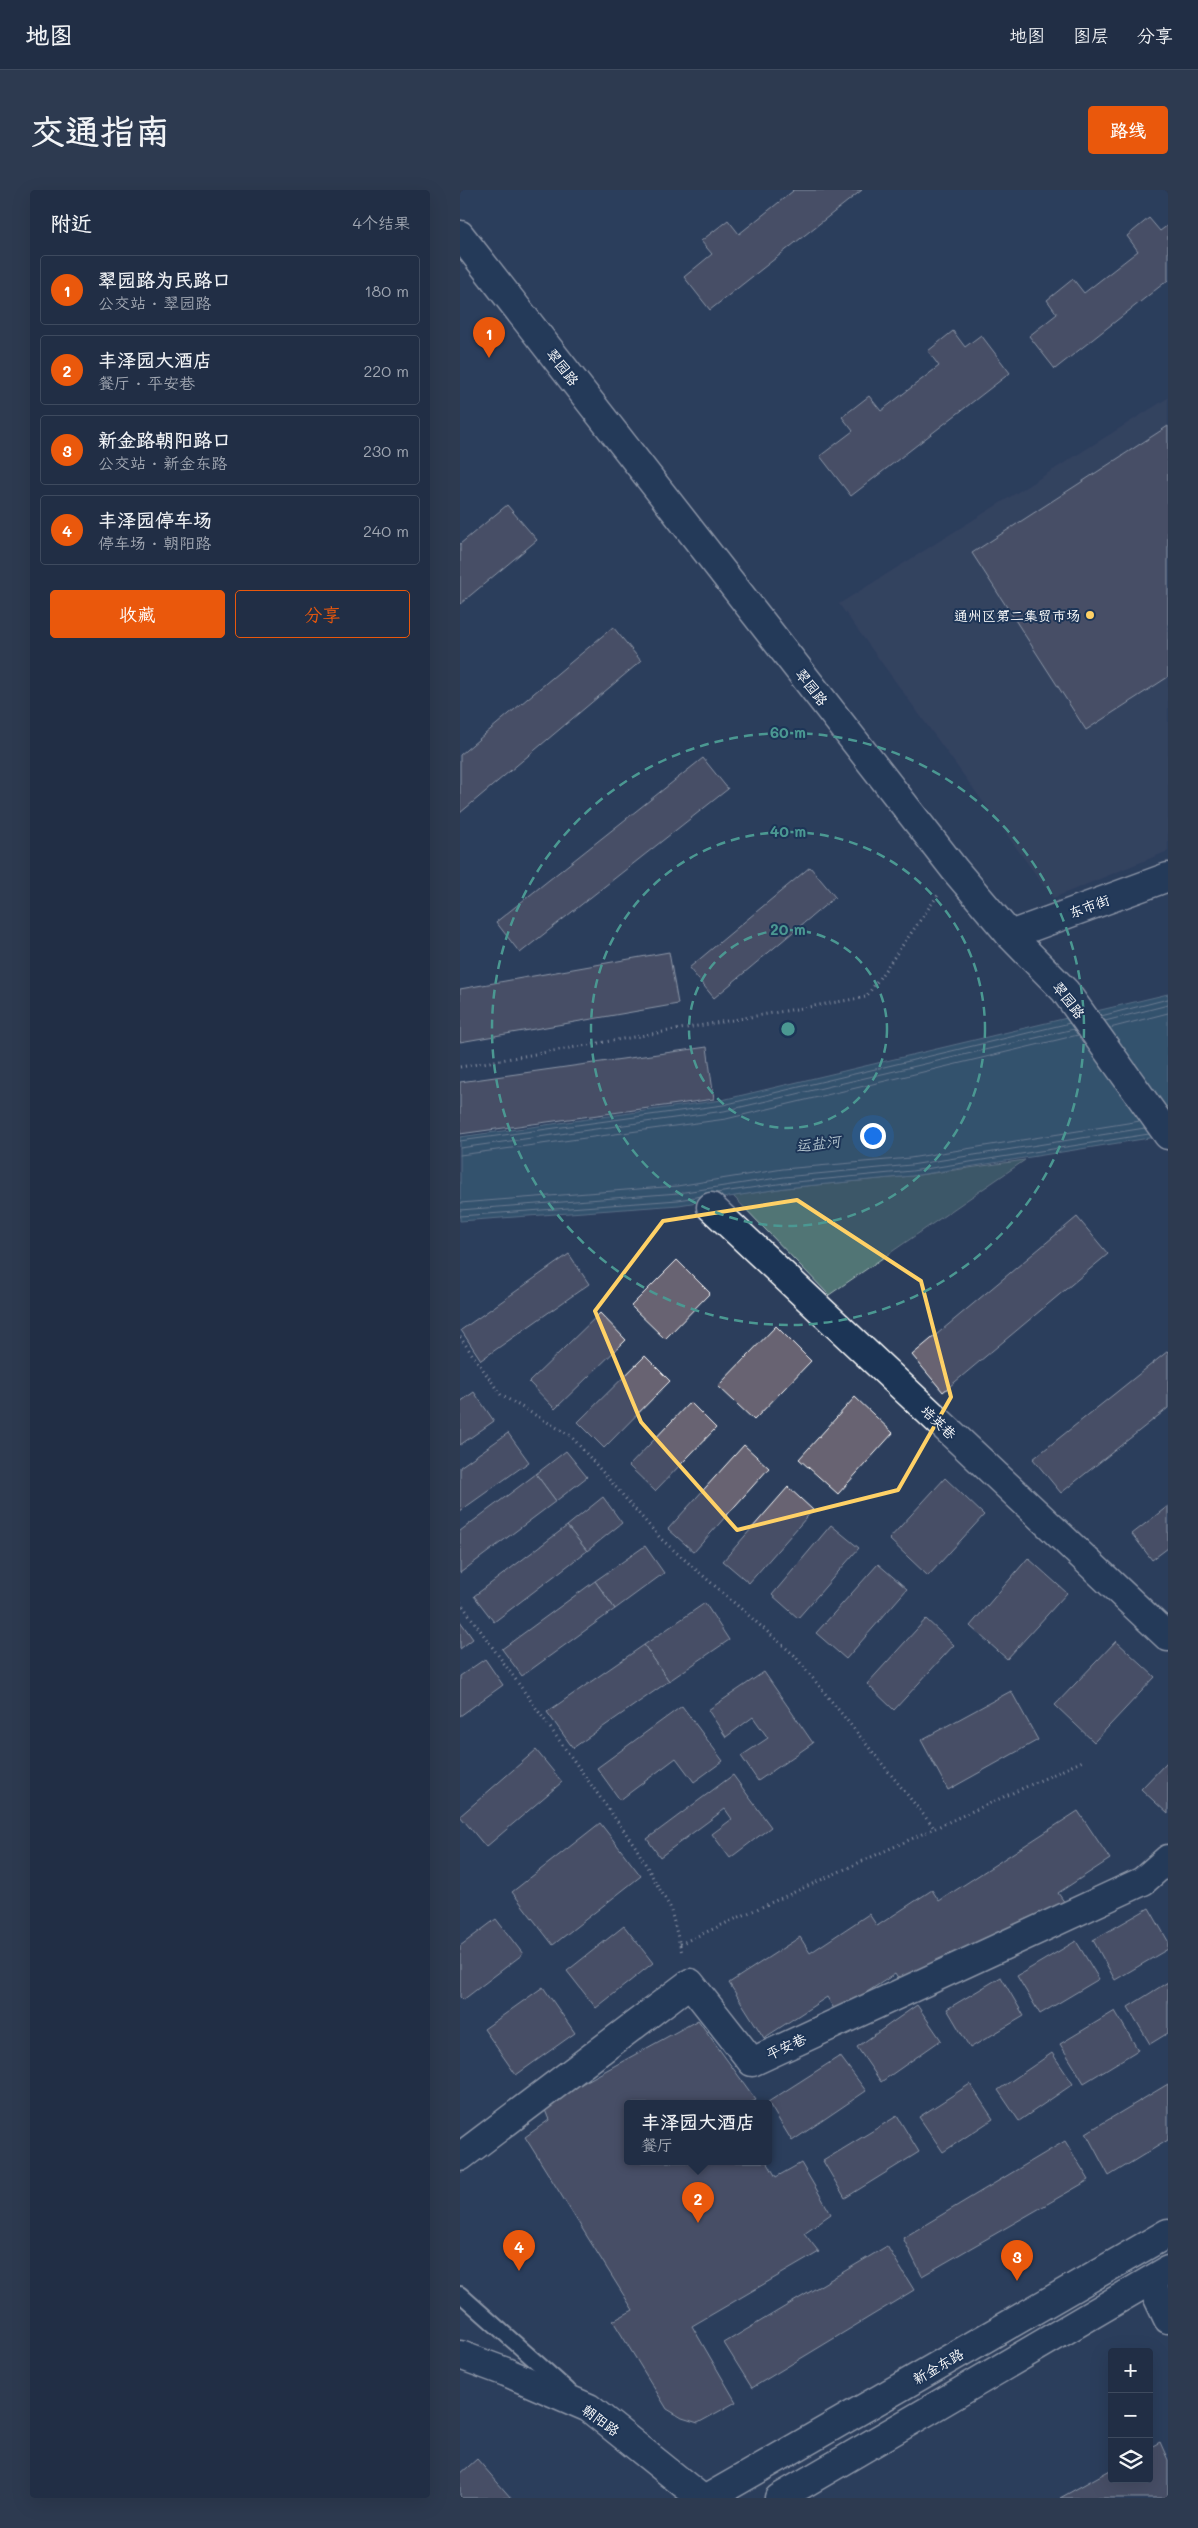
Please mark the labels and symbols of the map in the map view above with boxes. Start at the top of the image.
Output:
pin: 1 [473,317,505,358]
street label: 翠园路 [543,345,583,389]
place label: 通州区第二集贸市场 [954,606,1080,625]
marker: 通州区第二集贸市场 [1084,609,1096,621]
street label: 翠园路 [792,665,832,709]
text: 60 m [770,722,806,742]
text: 40 m [770,821,806,841]
street label: 东市街 [1066,890,1112,922]
text: 20 m [770,919,806,939]
street label: 翠园路 [1049,978,1089,1022]
centre of rings [779,1020,797,1038]
your location [860,1123,886,1149]
water label: 运盐河 [794,1130,845,1156]
street label: 培英巷 [917,1401,962,1444]
street label: 平安巷 [763,2028,810,2063]
pin: 2 [682,2182,714,2223]
pin: 4 [503,2230,535,2271]
pin: 3 [1001,2240,1033,2281]
street label: 新金东路 [909,2344,967,2388]
street label: 朝阳路 [578,2400,624,2440]

